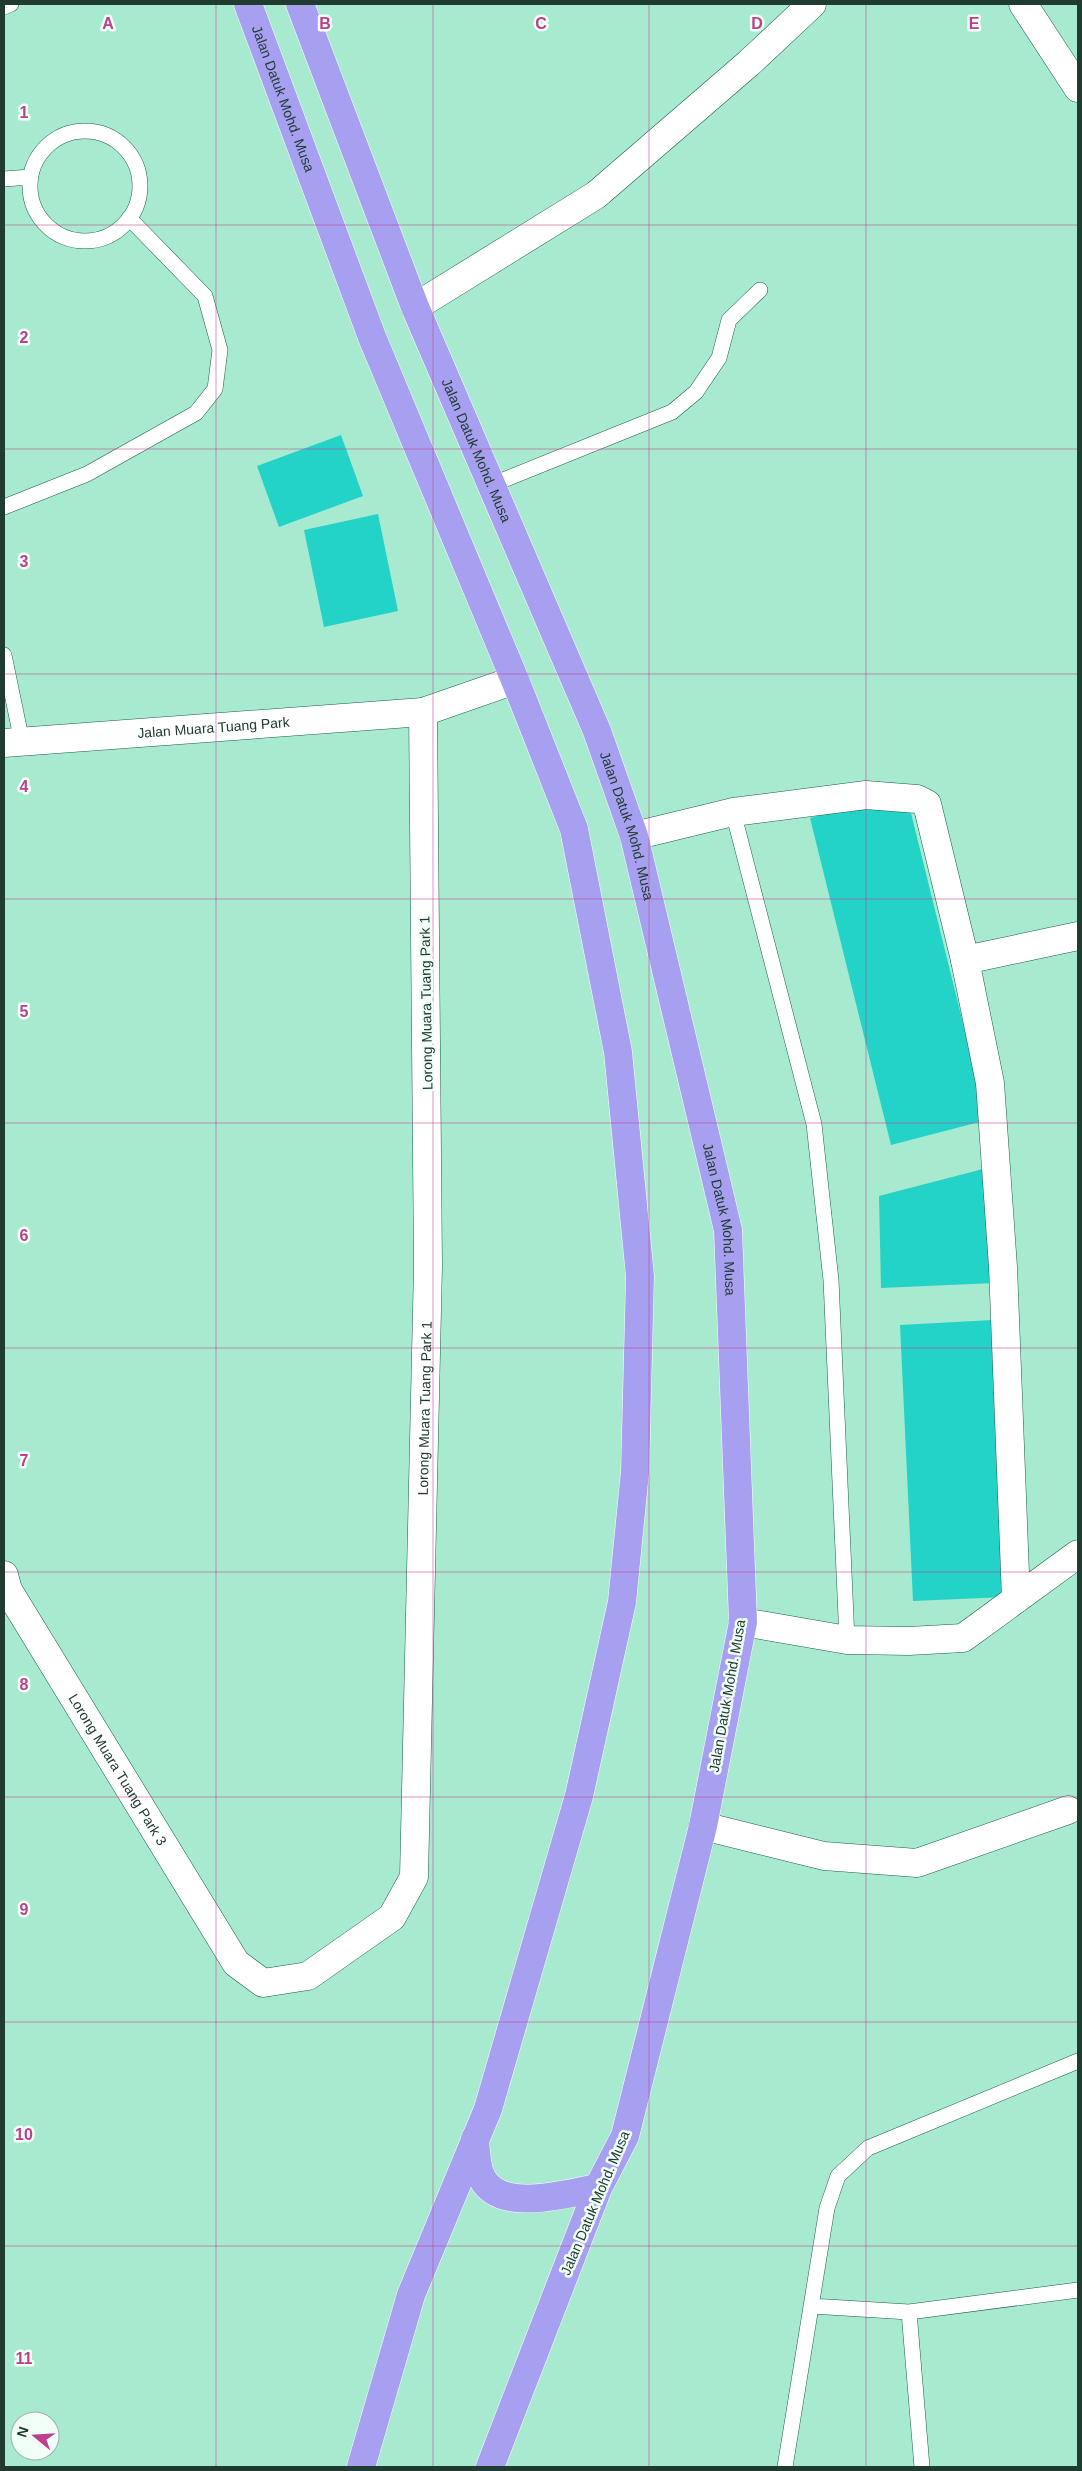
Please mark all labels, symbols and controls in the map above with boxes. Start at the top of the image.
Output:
text: A [102,15,114,32]
text: B [319,15,331,32]
text: C [535,15,547,32]
text: D [751,15,763,32]
text: E [969,15,980,32]
street label: Jalan Datuk Mohd. Musa [249,23,318,174]
text: 1 [20,104,29,121]
text: 2 [20,329,29,346]
street label: Jalan Datuk Mohd. Musa [439,376,515,525]
text: 3 [20,553,29,570]
street label: Jalan Muara Tuang Park [137,714,291,741]
street label: Jalan Datuk Mohd. Musa [597,749,657,902]
text: 4 [20,778,29,795]
street label: Lorong Muara Tuang Park 1 [416,916,436,1090]
text: 5 [20,1003,29,1020]
street label: Jalan Datuk Mohd. Musa [699,1141,739,1296]
text: 6 [20,1227,29,1244]
street label: Lorong Muara Tuang Park 1 [415,1321,435,1496]
text: 7 [20,1452,29,1469]
street label: Jalan Datuk Mohd. Musa [706,1618,748,1774]
text: 8 [20,1676,29,1693]
street label: Lorong Muara Tuang Park 3 [65,1691,170,1848]
text: 9 [20,1901,29,1918]
text: 10 [15,2126,33,2143]
street label: Jalan Datuk Mohd. Musa [557,2128,633,2277]
text: 11 [16,2350,33,2367]
north arrow [10,2411,60,2461]
text: N [13,2425,32,2439]

